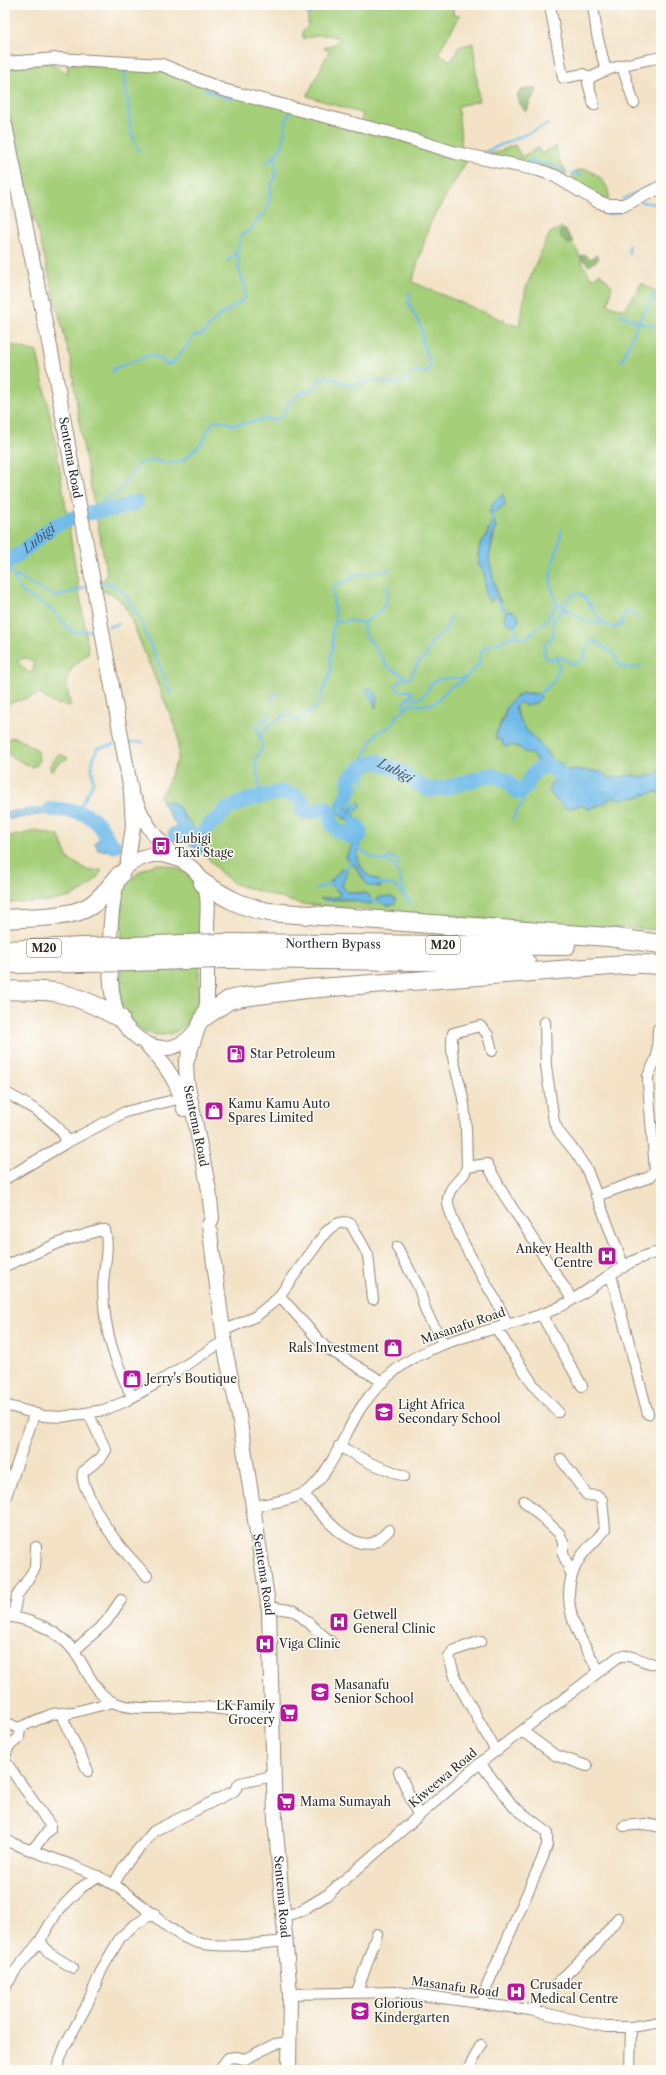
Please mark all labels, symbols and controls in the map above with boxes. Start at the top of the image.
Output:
street label: Sentema Road [56,415,86,500]
water label: Lubigi [18,519,59,557]
water label: Lubigi [375,754,417,787]
place label: Lubigi Taxi Stage [175,831,234,860]
bus stop icon: Lubigi Taxi Stage [150,835,172,857]
street label: Northern Bypass [285,936,381,951]
road number: M20 [426,936,460,954]
road number: M20 [27,939,61,957]
fuel station icon: Star Petroleum [225,1043,247,1065]
place label: Star Petroleum [250,1046,335,1061]
street label: Sentema Road [181,1084,212,1169]
place label: Kamu Kamu Auto Spares Limited [228,1096,330,1125]
shop icon: Kamu Kamu Auto Spares Limited [203,1100,225,1122]
place label: Ankey Health Centre [515,1241,593,1270]
hospital icon: Ankey Health Centre [596,1245,618,1267]
street label: Masanafu Road [419,1304,508,1347]
shop icon: Rals Investment [382,1337,404,1359]
place label: Rals Investment [288,1340,380,1355]
shop icon: Jerry's Boutique [121,1368,143,1390]
place label: Jerry's Boutique [144,1371,237,1386]
place label: Light Africa Secondary School [398,1397,501,1426]
school or university icon: Light Africa Secondary School [373,1401,395,1423]
street label: Sentema Road [250,1533,277,1616]
place label: Getwell General Clinic [353,1607,436,1636]
hospital icon: Getwell General Clinic [328,1611,350,1633]
hospital icon: Viga Clinic [254,1633,276,1655]
place label: Viga Clinic [278,1636,341,1651]
place label: Masanafu Senior School [334,1677,414,1706]
school or university icon: Masanafu Senior School [309,1681,331,1703]
place label: LK Family Grocery [216,1698,275,1727]
supermarket icon: LK Family Grocery [278,1702,300,1724]
street label: Kiweewa Road [406,1744,480,1810]
supermarket icon: Mama Sumayah [275,1791,297,1813]
place label: Mama Sumayah [300,1794,391,1809]
street label: Sentema Road [271,1855,293,1939]
street label: Masanafu Road [410,1973,501,2000]
place label: Crusader Medical Centre [530,1977,619,2006]
hospital icon: Crusader Medical Centre [505,1981,527,2003]
place label: Glorious Kindergarten [374,1996,450,2025]
school or university icon: Glorious Kindergarten [349,2000,371,2022]

